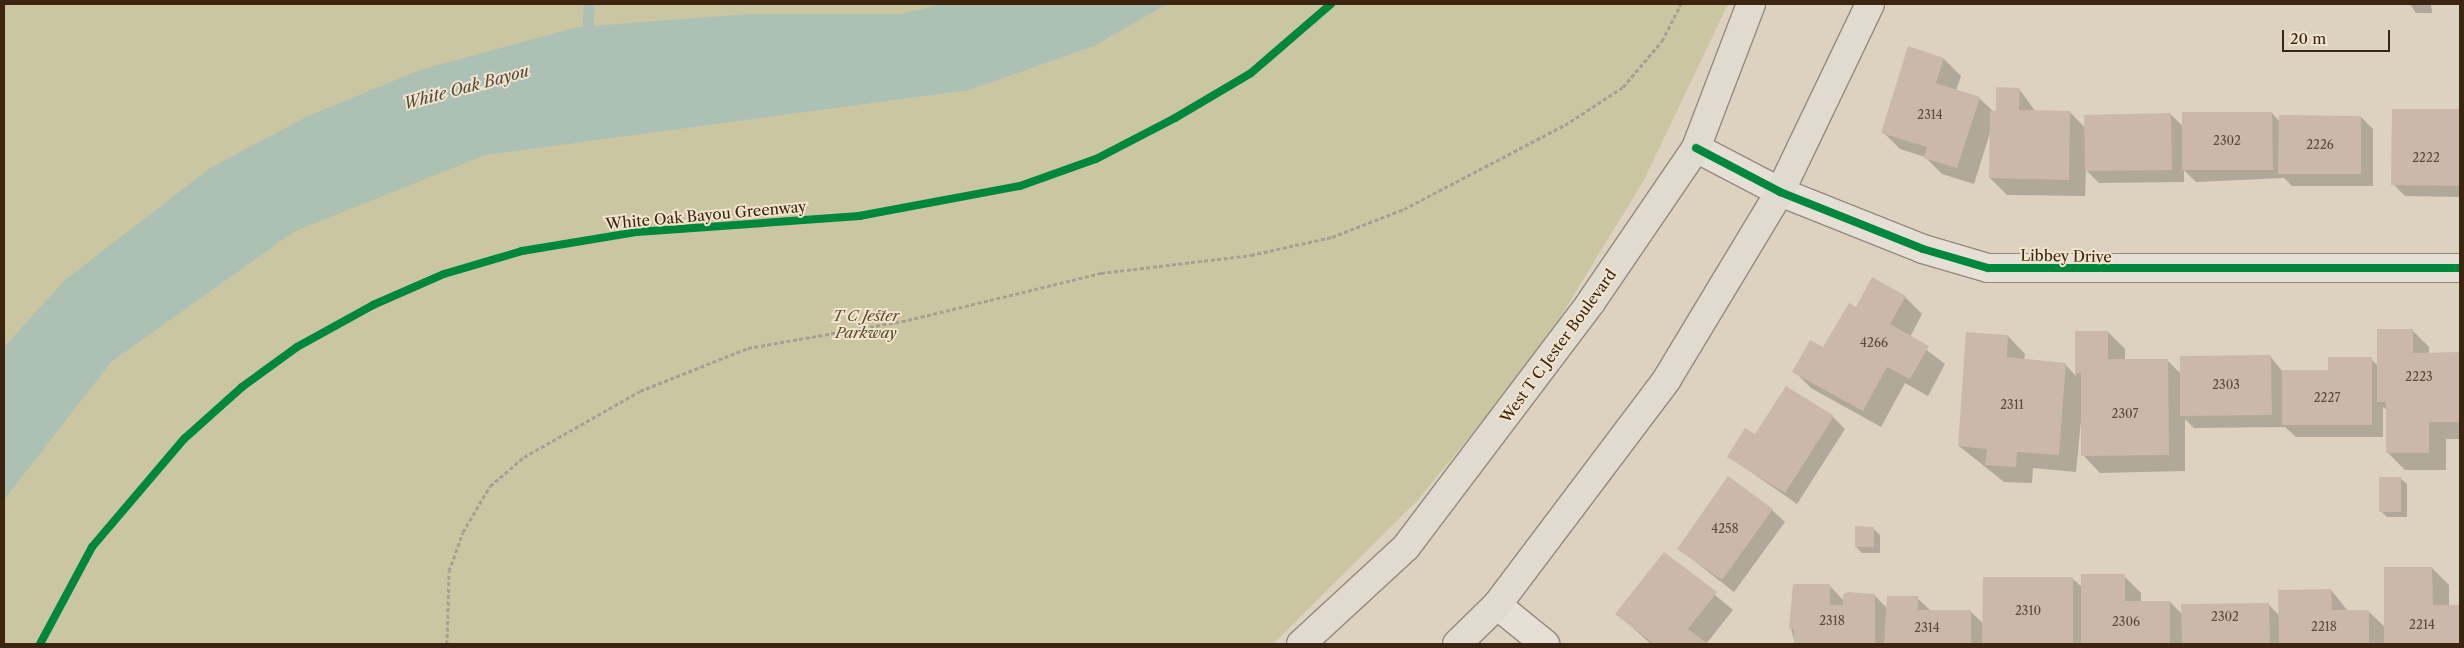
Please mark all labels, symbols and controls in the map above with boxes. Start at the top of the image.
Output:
scale bar [2284,20,2392,52]
text: 20 m [2290,29,2326,48]
water label: White Oak Bayou [401,61,531,113]
house number: 2314 [1917,108,1943,122]
house number: 2302 [2213,134,2241,148]
house number: 2226 [2306,138,2334,152]
house number: 2222 [2412,151,2440,165]
street label: White Oak Bayou Greenway [605,197,807,233]
street label: Libbey Drive [2020,246,2112,266]
street label: West T C Jester Boulevard [1496,265,1620,427]
park label: T C Jester Parkway [832,306,900,341]
house number: 4266 [1860,336,1888,350]
house number: 2223 [2405,370,2433,384]
house number: 2303 [2212,378,2240,392]
house number: 2227 [2314,391,2340,405]
house number: 2311 [2000,398,2024,412]
house number: 2307 [2111,407,2139,421]
house number: 4258 [1711,522,1739,536]
house number: 2310 [2015,604,2041,618]
house number: 2302 [2211,610,2239,624]
house number: 2318 [1819,614,1845,628]
house number: 2306 [2112,615,2140,629]
house number: 2214 [2409,618,2435,632]
house number: 2218 [2311,620,2337,634]
house number: 2314 [1914,621,1940,635]

